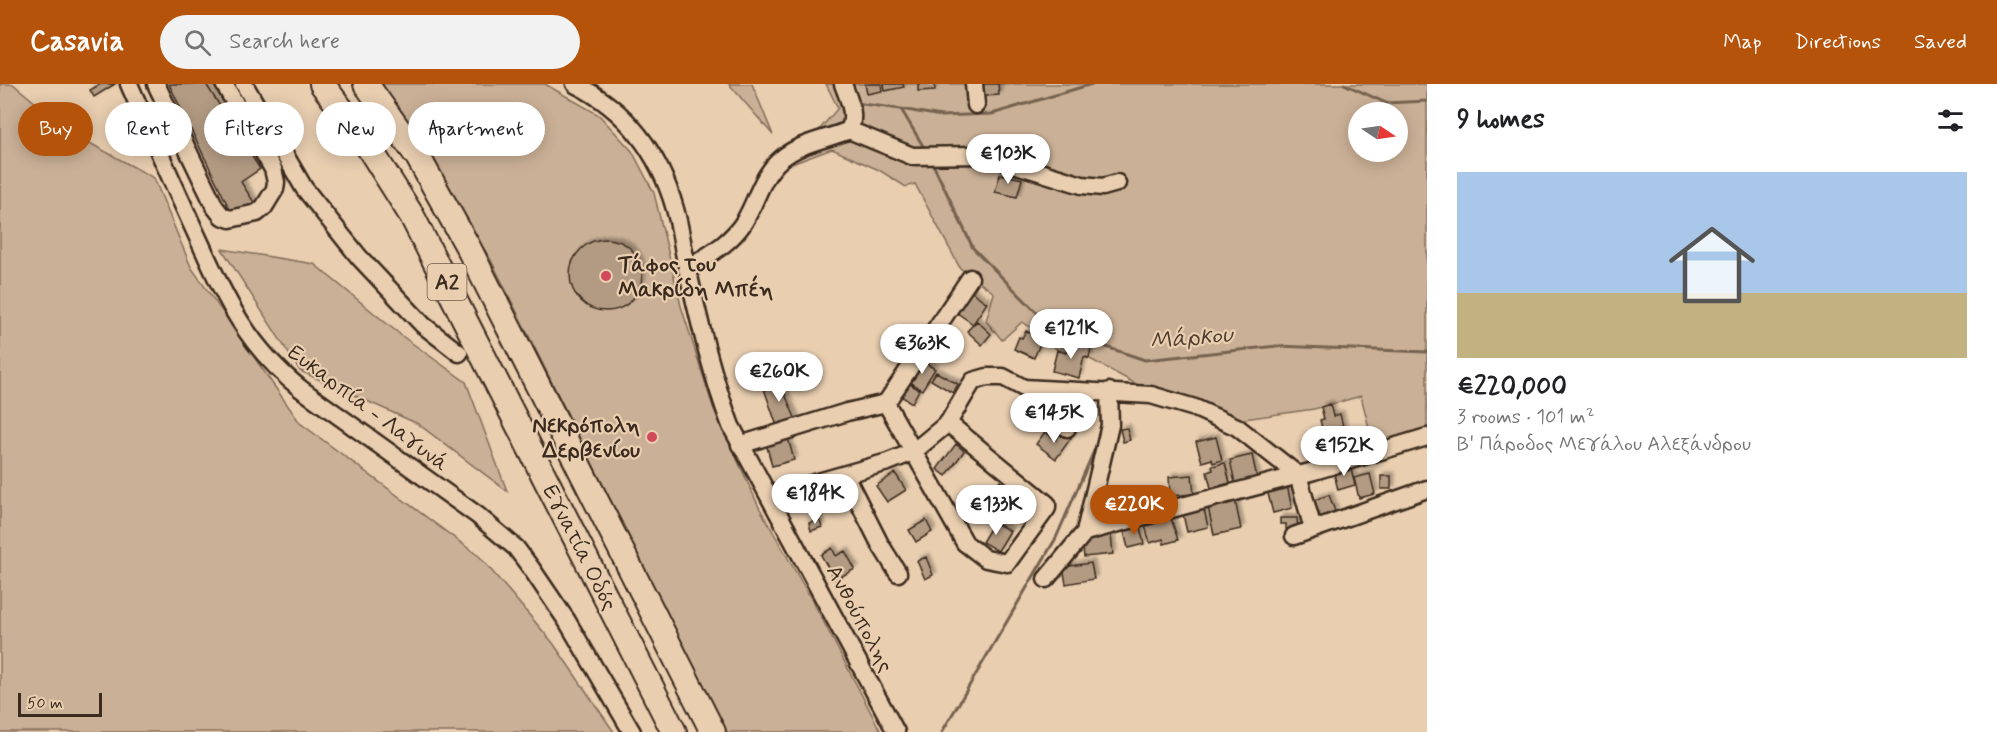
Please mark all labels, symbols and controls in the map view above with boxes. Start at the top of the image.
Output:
search box [160,15,580,69]
text: Casavia [30,24,124,61]
icon: search [181,26,214,59]
text: Search here [229,28,340,56]
text: Map [1723,28,1762,56]
text: Directions [1795,28,1881,56]
text: Saved [1914,28,1967,56]
chip: Buy [18,102,93,156]
chip: Rent [105,102,192,156]
chip: Filters [204,102,304,156]
chip: New [316,102,396,156]
chip: Apartment [408,102,545,156]
north arrow [1348,102,1408,162]
map controls [1348,102,1408,162]
text: 9 homes [1457,103,1545,137]
icon: filters [1934,104,1967,137]
pin: €103K [966,134,1050,185]
text: €103K [980,140,1036,167]
icon: home [1658,211,1766,319]
place label: Τάφος του Μακρίδη Μπέη [617,251,773,304]
road number: Α2 [428,264,466,300]
marker: Τάφος του Μακρίδη Μπέη [599,269,613,283]
pin: €121K [1029,309,1113,360]
text: €121K [1044,315,1098,342]
water label: Μάρκου [1148,319,1236,358]
pin: €363K [880,324,964,375]
text: €363K [894,330,950,357]
street label: Ευκαρπία - Λαγυνά [282,339,454,478]
pin: €260K [737,352,821,403]
text: €260K [749,358,809,385]
text: €220,000 [1457,370,1567,404]
pin: €145K [1012,393,1096,444]
text: €145K [1024,399,1084,426]
text: 3 rooms · 101 m² [1457,404,1595,431]
place label: Νεκρόπολη Δερβενίου [532,412,640,465]
pin: €152K [1302,426,1386,477]
marker: Νεκρόπολη Δερβενίου [645,430,659,444]
text: Β' Πάροδος Μεγάλου Αλεξάνδρου [1457,431,1751,458]
text: €152K [1315,432,1373,459]
pin: €184K [773,474,857,525]
street label: Εγνατία Οδός [536,480,623,616]
text: €184K [786,480,844,507]
pin: €133K [954,485,1038,536]
pin: €220K [1092,485,1176,536]
text: €133K [970,491,1022,518]
text: €220K [1104,491,1164,518]
street label: Ανθούπολης [819,560,899,678]
scale bar [18,690,102,718]
text: 50 m [27,693,63,714]

